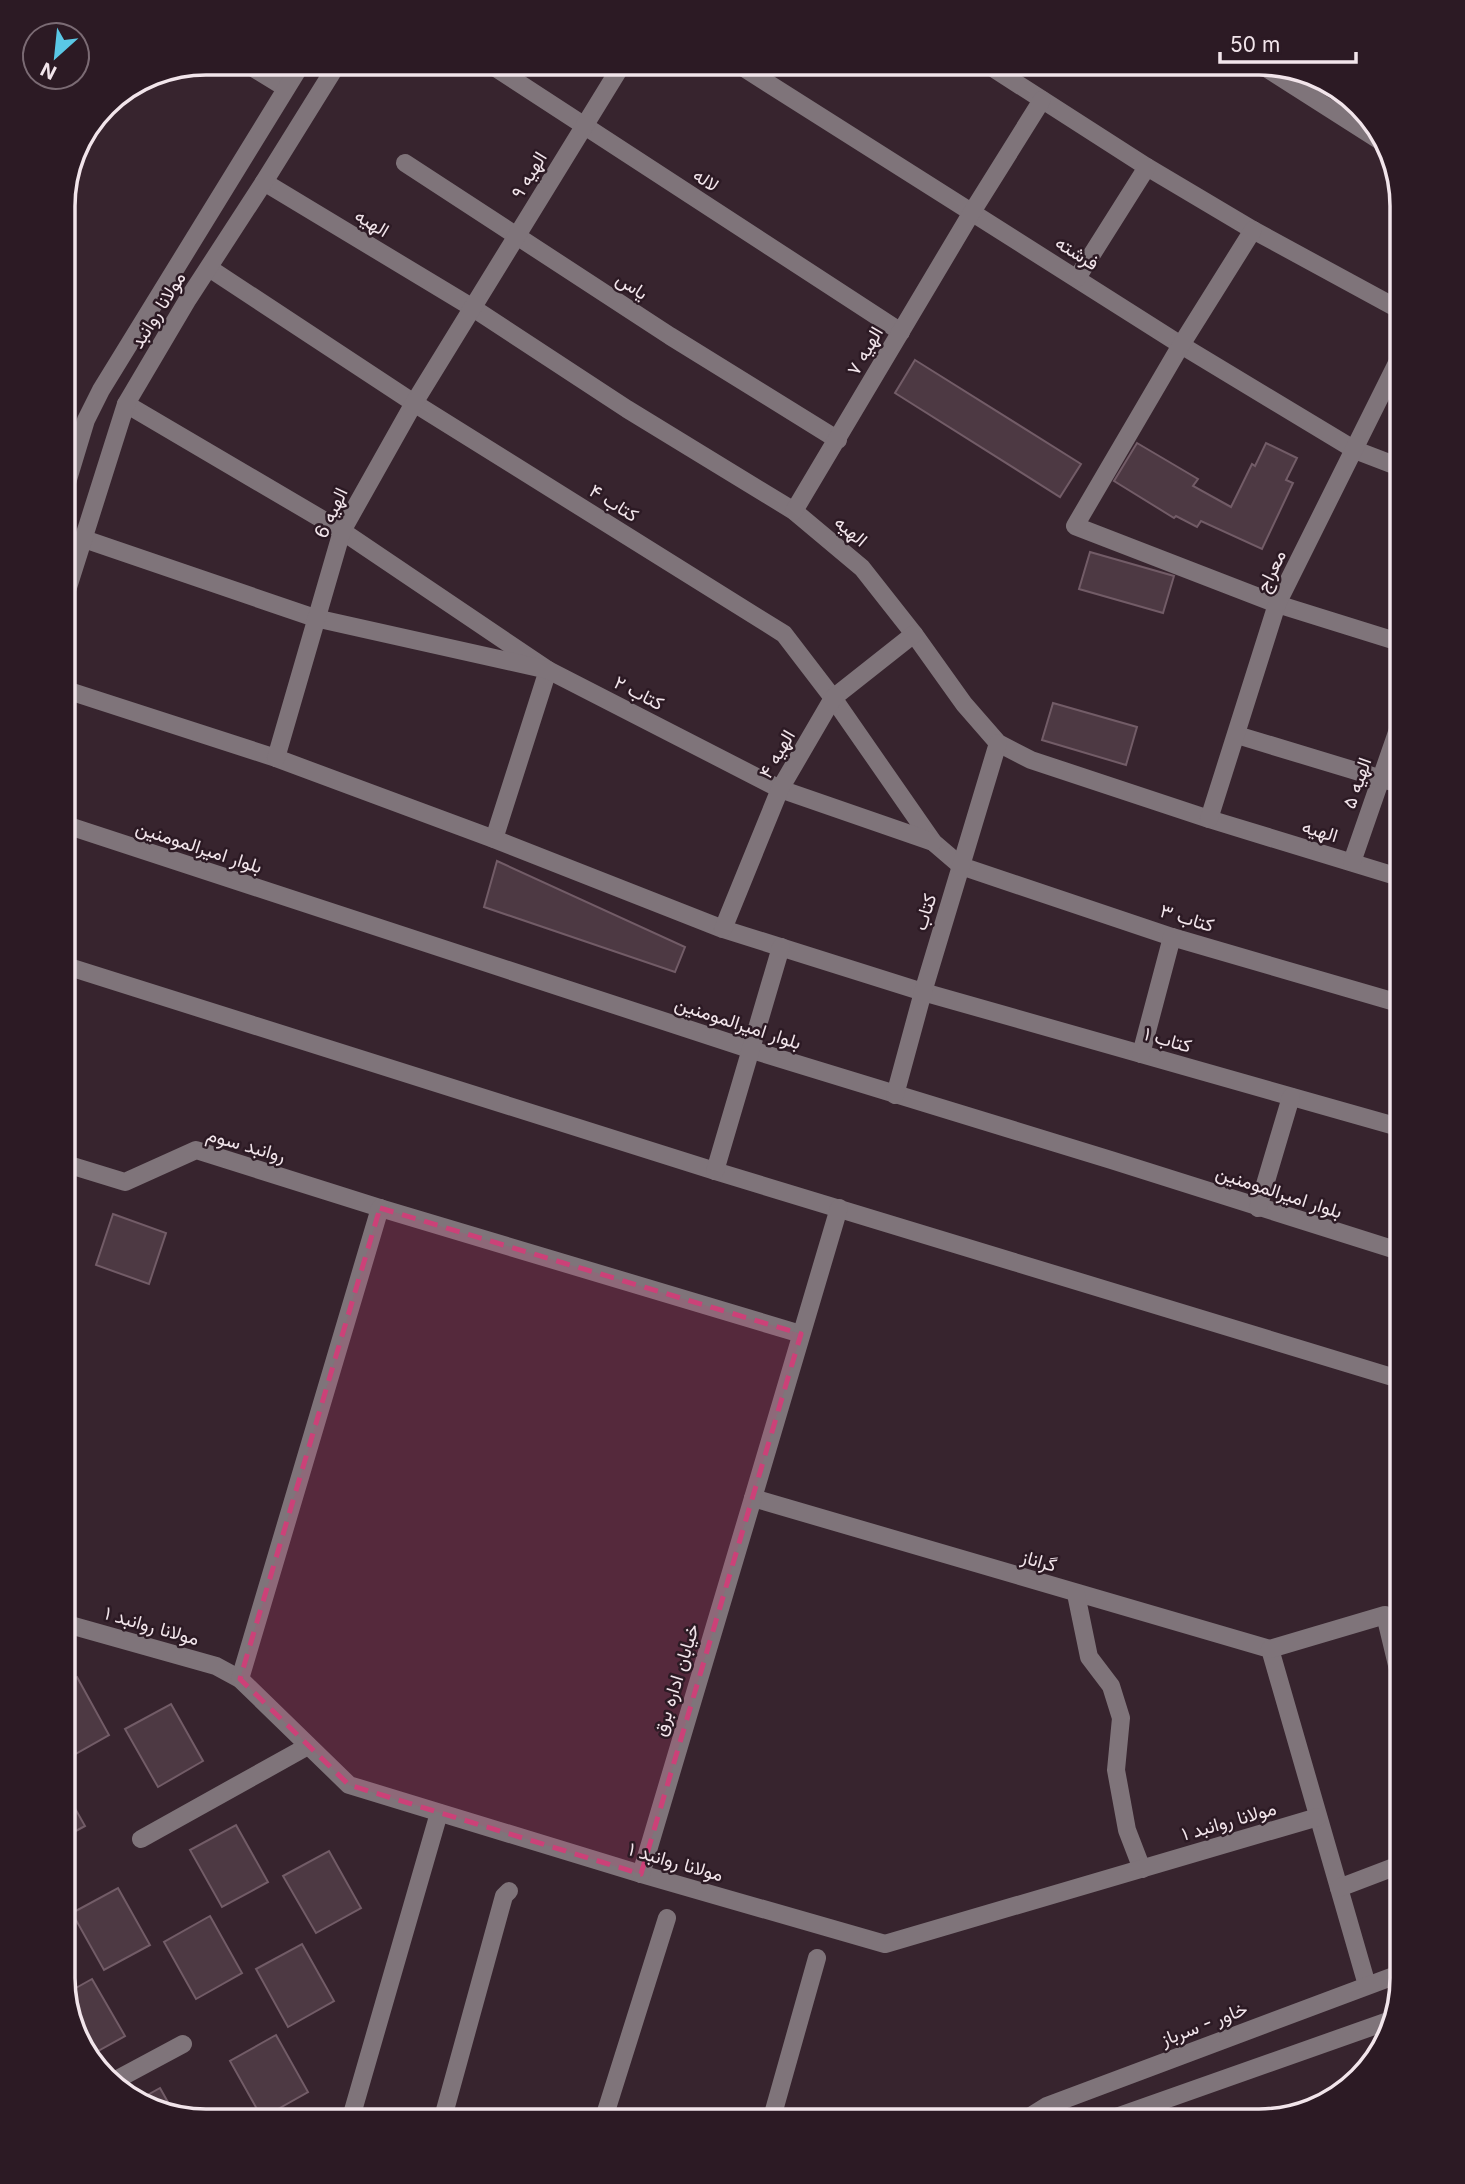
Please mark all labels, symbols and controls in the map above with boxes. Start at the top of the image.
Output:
north arrow [21,21,91,91]
scale bar [1220,21,1356,65]
text: 50 m [1230,32,1280,57]
text: N [37,57,60,84]
street label: الهیه ۹ [506,147,552,203]
street label: لاله [689,163,723,197]
street label: الهیه [351,204,393,242]
street label: فرشته [1051,231,1103,275]
street label: مولانا روانبد [125,267,191,353]
street label: یاس [612,267,652,305]
street label: الهیه ۷ [842,322,888,380]
street label: کتاب ۴ [585,479,643,527]
street label: الهیه 6 [309,484,353,542]
street label: الهیه [830,511,872,551]
street label: معراج [1251,546,1292,596]
street label: کتاب ۲ [610,671,668,715]
street label: الهیه ۴ [754,726,800,782]
street label: الهیه ۵ [1338,754,1376,812]
street label: الهیه [1299,815,1341,847]
street label: بلوار امیرالمومنین [133,816,265,878]
street label: کتاب [909,891,941,933]
street label: کتاب ۳ [1157,899,1217,937]
street label: بلوار امیرالمومنین [672,992,804,1054]
street label: کتاب ۱ [1142,1022,1194,1058]
street label: روانبد سوم [203,1123,288,1168]
street label: بلوار امیرالمومنین [1213,1161,1345,1223]
street label: گراناز [1018,1545,1059,1577]
street label: مولانا روانبد ۱ [102,1602,202,1650]
street label: خیابان اداره برق [648,1621,704,1739]
street label: مولانا روانبد ۱ [1179,1797,1279,1845]
street label: مولانا روانبد ۱ [626,1838,726,1886]
street label: خاور - سرباز [1156,1997,1251,2051]

